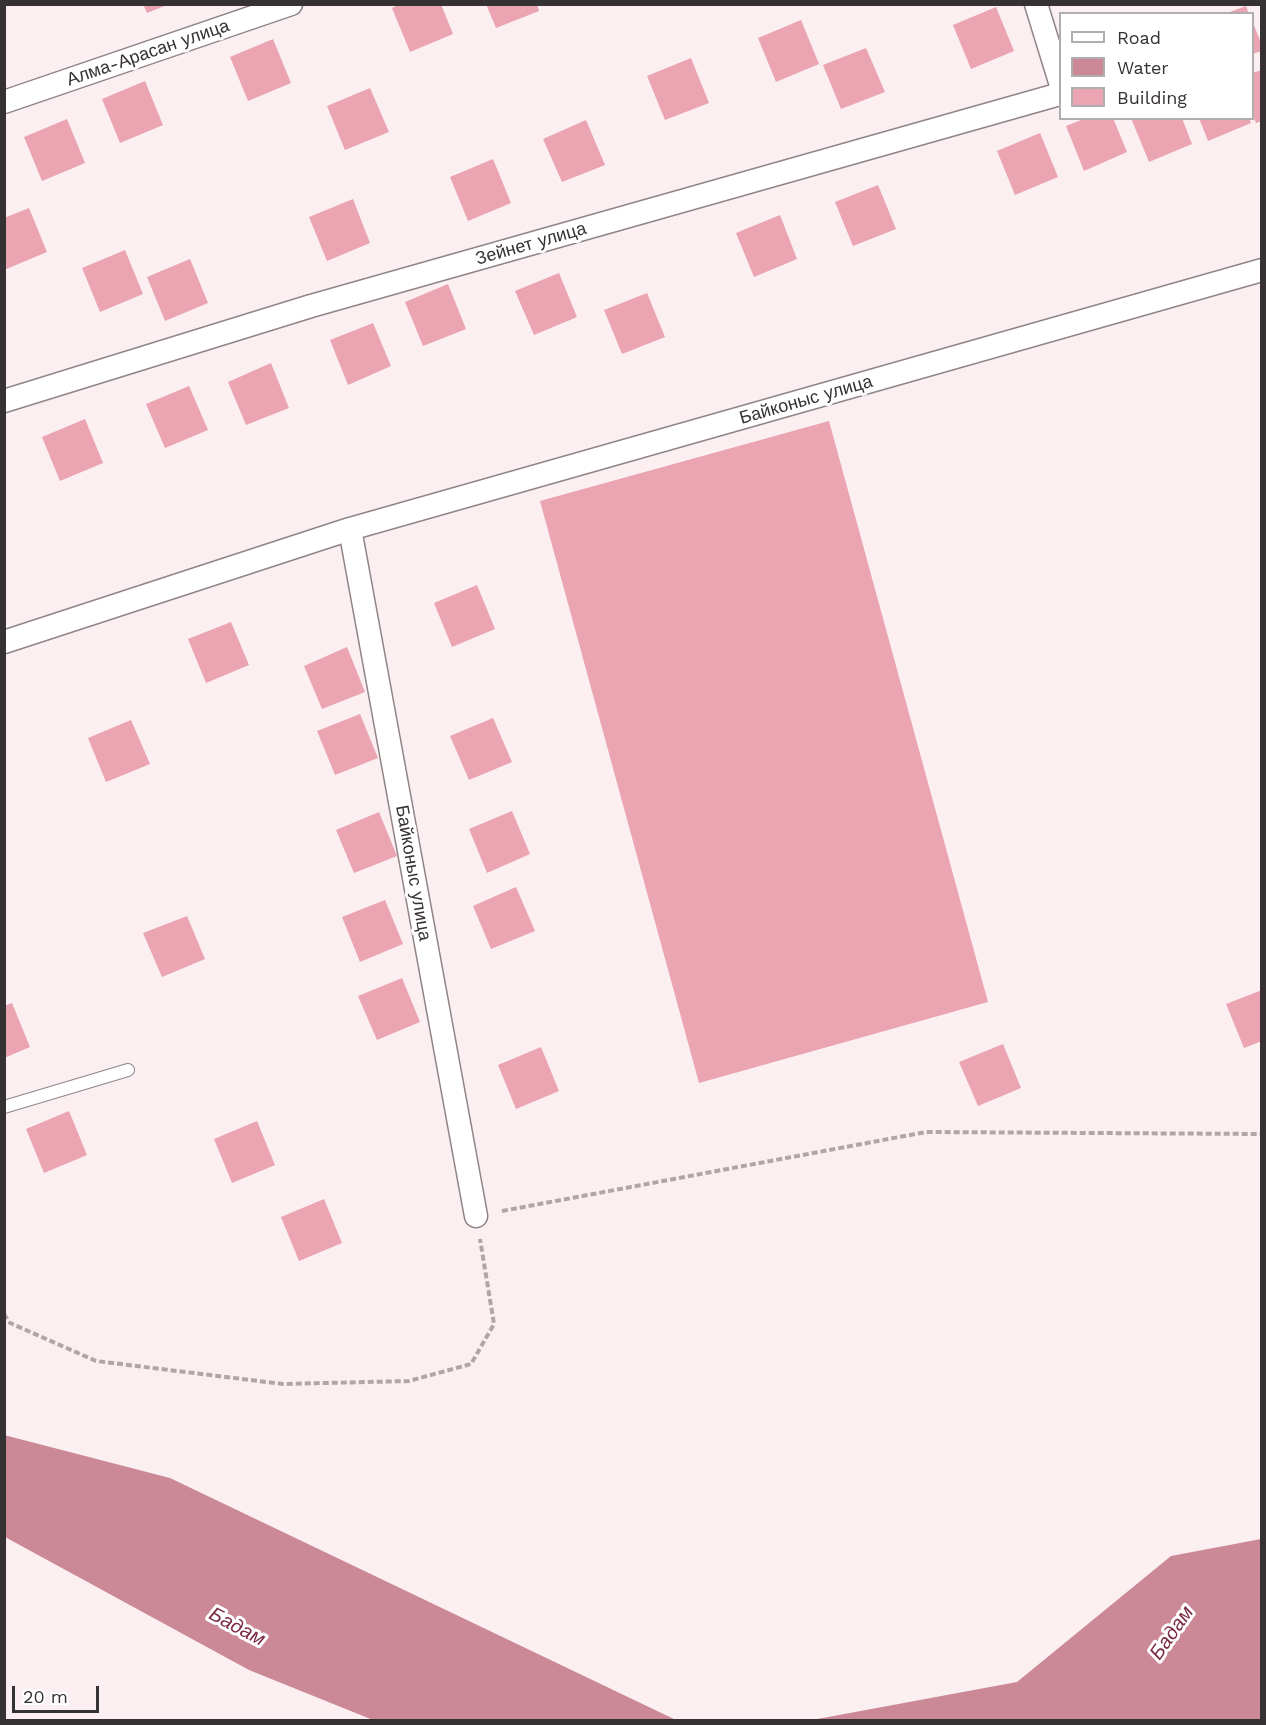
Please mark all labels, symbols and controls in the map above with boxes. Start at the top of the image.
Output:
legend [1059,12,1254,120]
street label: Алма-Арасан улица [64,15,232,91]
text: Road [1117,27,1161,48]
text: Water [1117,57,1169,78]
text: Building [1117,87,1187,108]
street label: Зейнет улица [473,218,589,270]
street label: Байконыс улица [737,371,875,429]
street label: Байконыс улица [390,803,436,943]
water label: Бадам [205,1602,269,1652]
water label: Бадам [1145,1602,1199,1664]
scale bar [15,1674,102,1712]
text: 20 m [23,1686,68,1707]

